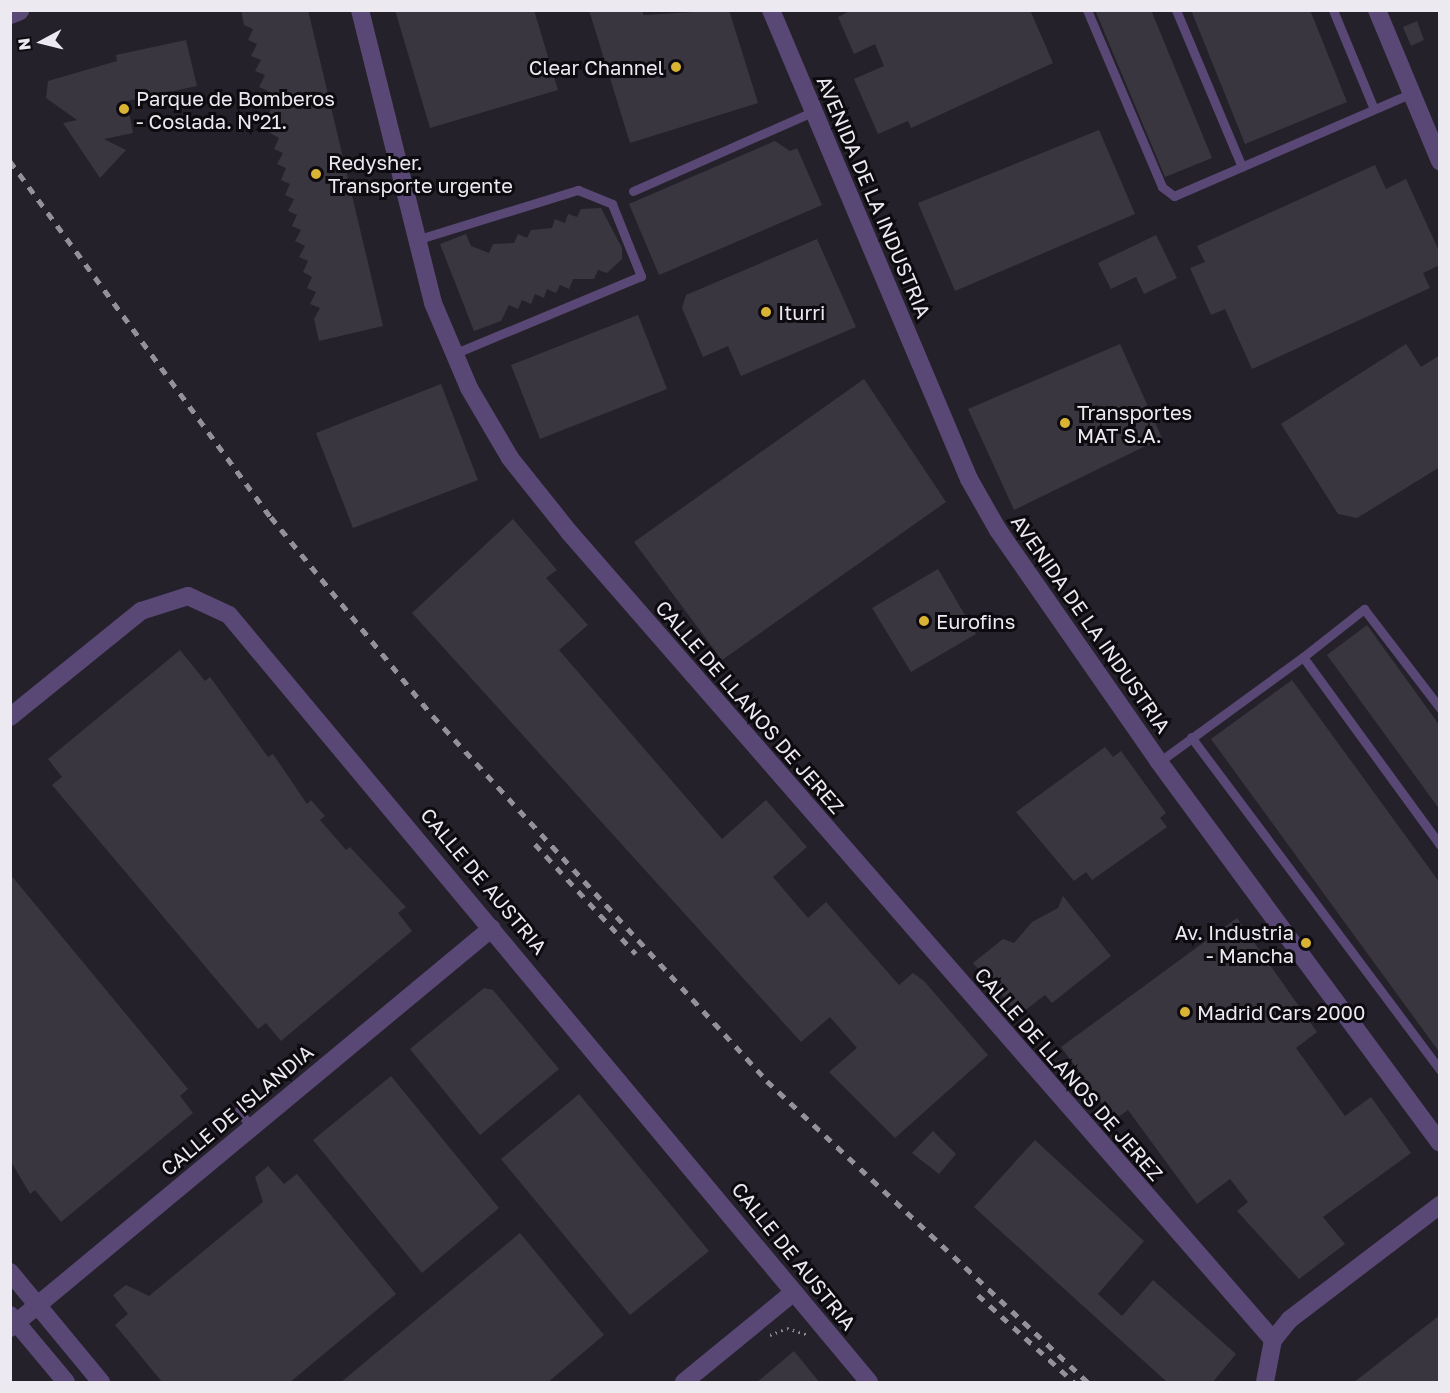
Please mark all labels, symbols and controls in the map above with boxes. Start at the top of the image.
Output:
north arrow [12,12,72,72]
text: N [13,37,35,51]
place label: Clear Channel [529,55,664,79]
marker: Clear Channel [669,60,683,74]
street label: AVENIDA DE LA INDUSTRIA [812,72,936,322]
place label: Parque de Bomberos - Coslada. Nº21. [136,86,335,133]
marker: Parque de Bomberos - Coslada. Nº21. [117,102,131,116]
place label: Redysher. Transporte urgente [328,150,513,197]
marker: Redysher. Transporte urgente [309,167,323,181]
place label: Iturri [778,300,825,324]
marker: Iturri [759,305,773,319]
place label: Transportes MAT S.A. [1077,400,1192,447]
marker: Transportes MAT S.A. [1058,416,1072,430]
street label: AVENIDA DE LA INDUSTRIA [1006,510,1176,738]
street label: CALLE DE LLANOS DE JEREZ [651,595,849,819]
place label: Eurofins [936,609,1015,633]
marker: Eurofins [917,614,931,628]
street label: CALLE DE AUSTRIA [416,803,552,959]
place label: Av. Industria - Mancha [1175,920,1294,967]
marker: Av. Industria - Mancha [1299,936,1313,950]
street label: CALLE DE LLANOS DE JEREZ [970,962,1168,1186]
place label: Madrid Cars 2000 [1197,1000,1365,1024]
marker: Madrid Cars 2000 [1178,1005,1192,1019]
street label: CALLE DE ISLANDIA [156,1039,318,1181]
street label: CALLE DE AUSTRIA [727,1177,861,1335]

